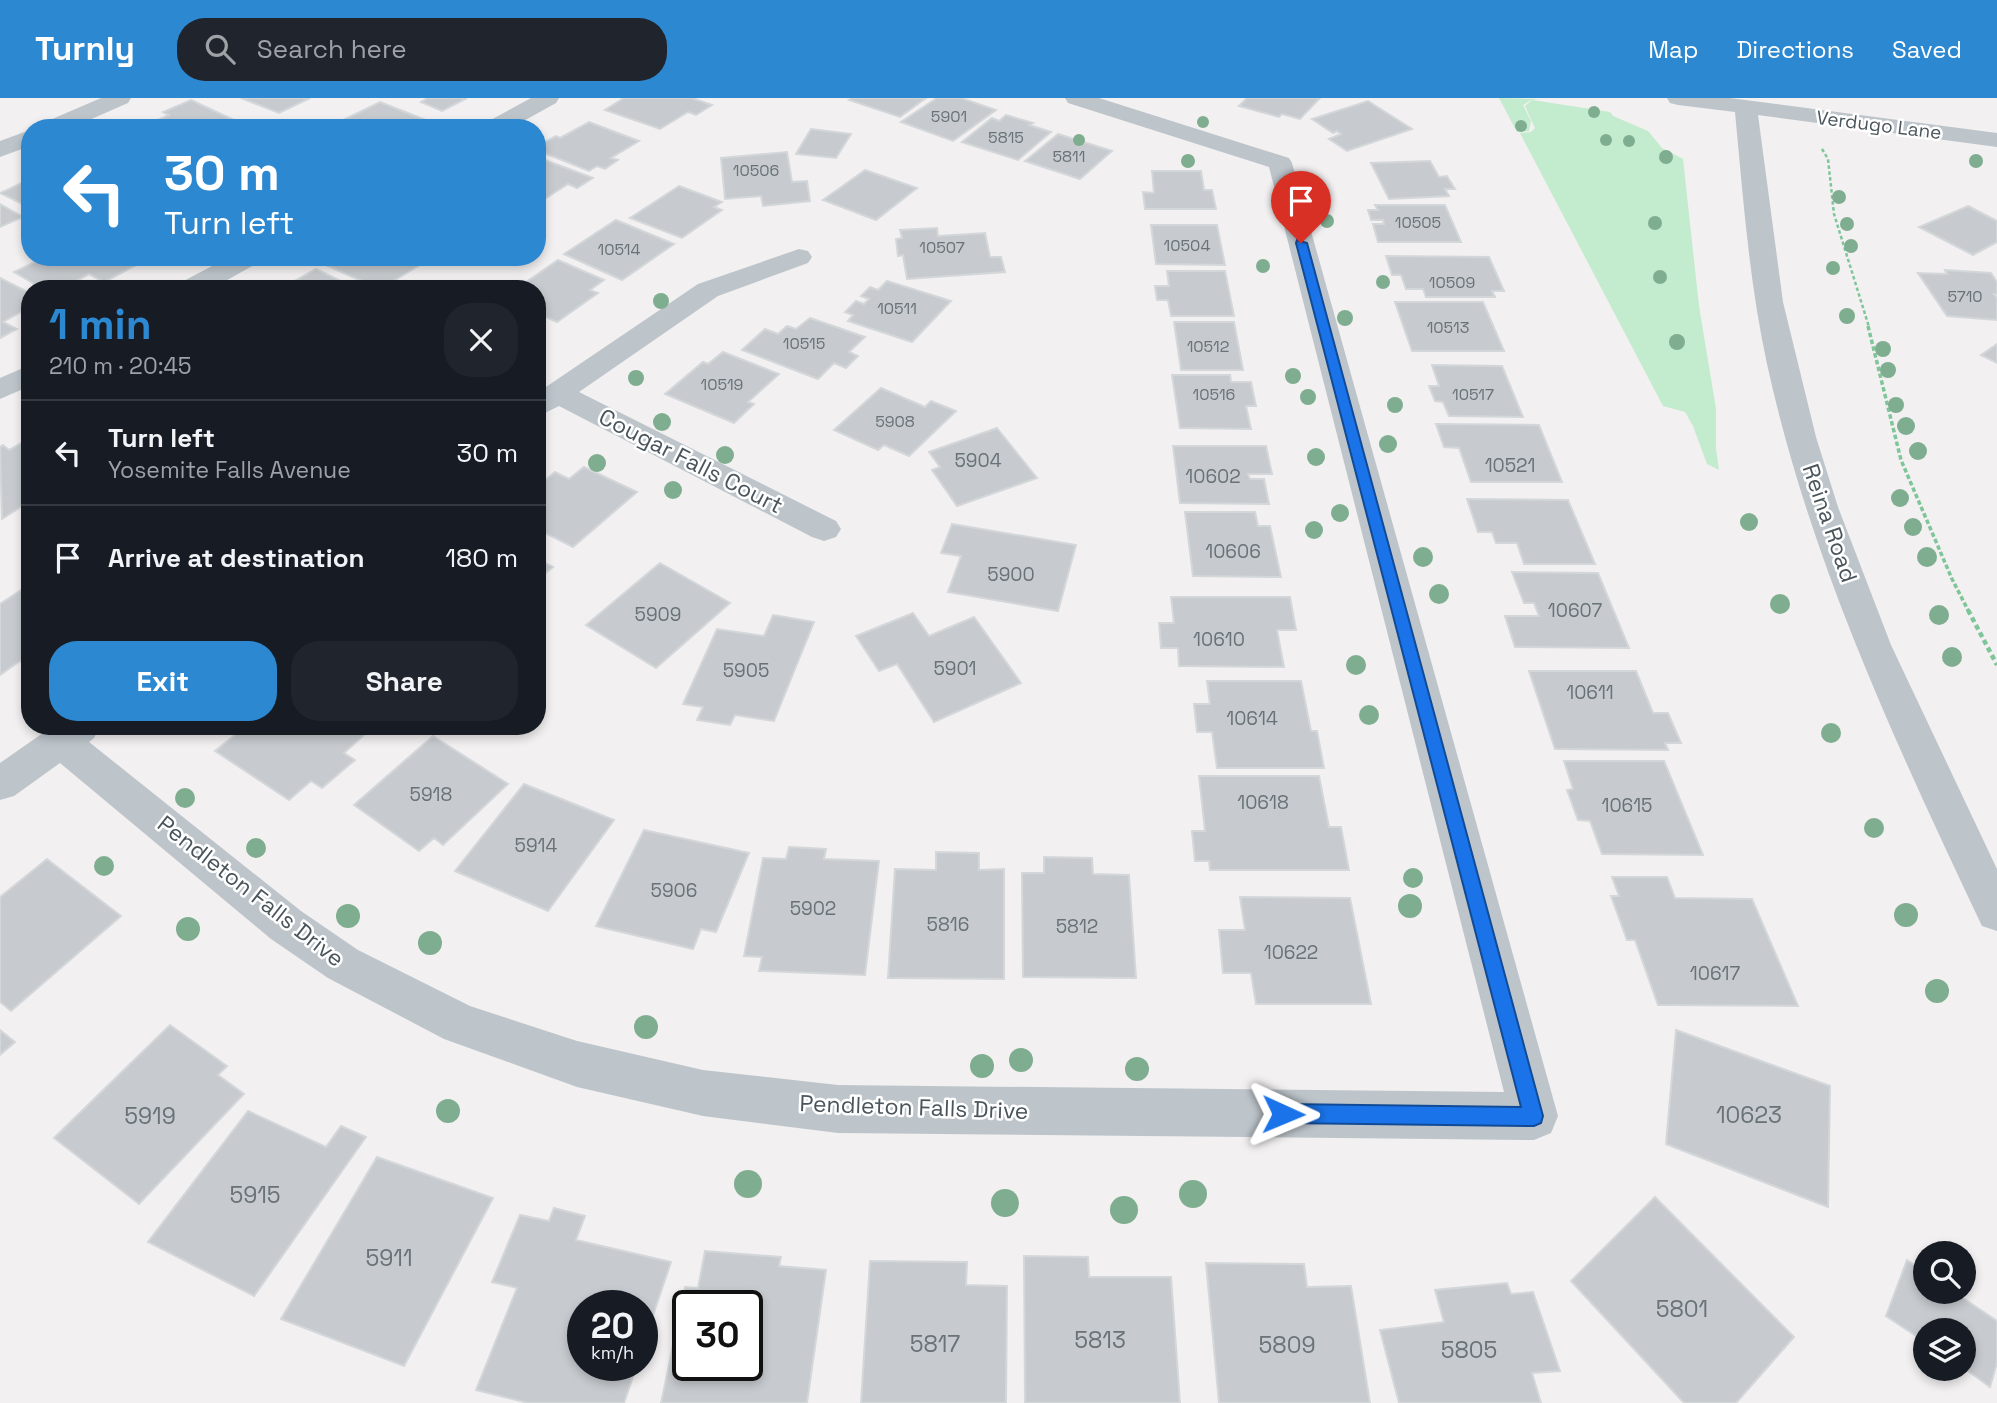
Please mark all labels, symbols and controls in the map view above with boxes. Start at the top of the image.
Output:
search box [177,18,667,81]
text: Turnly [35,28,135,70]
icon: search [201,30,239,68]
text: Search here [257,32,407,66]
text: Map [1648,34,1698,65]
text: Directions [1736,34,1854,65]
text: Saved [1892,34,1962,65]
street label: Verdugo Lane [1815,105,1943,145]
house number: 5901 [931,106,967,127]
house number: 5815 [988,127,1024,148]
text: 30 m [164,142,280,204]
house number: 5811 [1053,146,1085,167]
icon: left [49,147,140,238]
house number: 10506 [733,160,779,181]
pin [1271,171,1331,243]
icon: arrive [1282,182,1320,220]
text: Turn left [164,203,294,243]
house number: 10505 [1395,212,1441,233]
house number: 10504 [1164,235,1210,256]
house number: 10507 [919,237,965,258]
house number: 10514 [598,239,641,260]
house number: 10509 [1429,272,1475,293]
house number: 5710 [1947,286,1983,307]
text: 1 min [49,298,152,351]
house number: 10511 [877,298,917,319]
button: close [444,303,518,377]
house number: 10513 [1427,317,1469,338]
house number: 10515 [783,333,825,354]
house number: 10512 [1187,336,1229,357]
text: 210 m · 20:45 [49,351,192,381]
house number: 10519 [701,374,743,395]
house number: 10516 [1193,384,1235,405]
house number: 10517 [1452,384,1494,405]
street label: Cougar Falls Court [594,402,788,520]
house number: 5908 [875,411,915,432]
text: Turn left [108,421,215,455]
icon: left [49,434,87,472]
text: 30 m [457,436,518,470]
house number: 5904 [954,448,1002,473]
house number: 10521 [1485,453,1535,478]
text: Yosemite Falls Avenue [108,455,351,485]
street label: Reina Road [1796,460,1864,586]
house number: 10602 [1185,464,1241,489]
icon: arrive [49,539,87,577]
house number: 10606 [1205,539,1261,564]
text: Arrive at destination [108,541,365,575]
text: 180 m [445,541,518,575]
house number: 5900 [987,562,1035,587]
house number: 10607 [1548,598,1602,623]
house number: 5909 [635,602,681,627]
house number: 10610 [1193,627,1245,652]
button: Exit [49,641,277,721]
button: Share [291,641,518,721]
house number: 5901 [933,656,977,681]
house number: 5905 [723,658,769,683]
house number: 10611 [1566,680,1614,705]
house number: 10614 [1226,706,1278,731]
house number: 5918 [410,782,452,807]
house number: 10618 [1237,790,1289,815]
house number: 10615 [1601,793,1653,818]
street label: Pendleton Falls Drive [152,809,350,973]
house number: 5914 [515,833,558,858]
house number: 5906 [651,878,697,903]
house number: 5902 [790,896,836,921]
house number: 5816 [927,912,969,937]
house number: 5812 [1056,914,1098,939]
house number: 10622 [1264,940,1318,965]
house number: 10617 [1690,961,1740,986]
position arrow [1246,1077,1320,1151]
street label: Pendleton Falls Drive [799,1088,1029,1126]
house number: 10623 [1716,1100,1782,1130]
house number: 5919 [124,1101,176,1131]
house number: 5915 [229,1180,281,1210]
map controls [1913,1241,1976,1381]
button: search [1913,1241,1976,1304]
house number: 5911 [365,1243,413,1273]
speed limit sign: 30 [672,1290,763,1381]
house number: 5801 [1656,1294,1708,1324]
text: 20 [591,1304,634,1348]
button: layers [1913,1318,1976,1381]
house number: 5813 [1074,1325,1126,1355]
house number: 5817 [910,1329,960,1359]
house number: 5809 [1259,1330,1315,1360]
house number: 5805 [1441,1335,1497,1365]
text: km/h [591,1341,634,1364]

